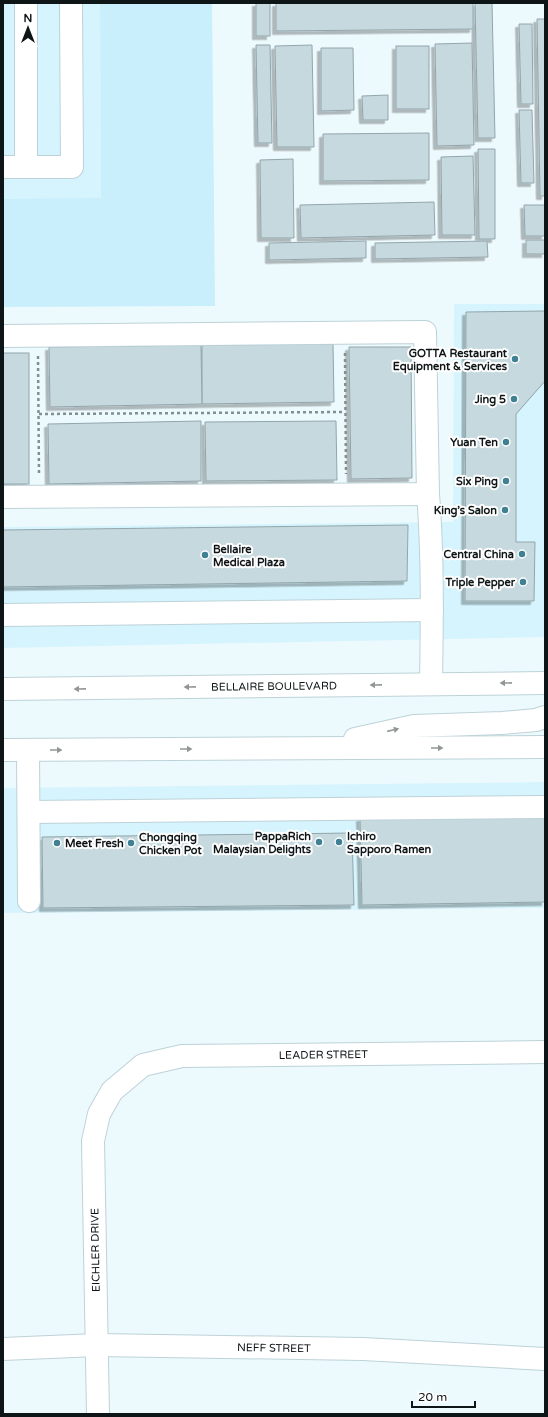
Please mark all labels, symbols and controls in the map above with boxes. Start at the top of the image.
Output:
north arrow [8,8,48,48]
text: N [24,12,32,25]
place label: GOTTA Restaurant Equipment & Services [393,347,508,374]
marker: GOTTA Restaurant Equipment & Services [510,354,520,364]
place label: Jing 5 [474,393,506,407]
marker: Jing 5 [509,394,519,404]
place label: Yuan Ten [450,436,498,449]
marker: Yuan Ten [501,437,511,447]
place label: Six Ping [456,475,498,489]
marker: Six Ping [501,476,511,486]
place label: King’s Salon [434,504,497,518]
marker: King’s Salon [500,505,510,515]
place label: Bellaire Medical Plaza [213,543,285,569]
place label: Central China [444,548,514,561]
marker: Central China [517,549,527,559]
marker: Bellaire Medical Plaza [200,550,210,560]
place label: Triple Pepper [444,576,516,590]
marker: Triple Pepper [518,577,528,587]
street label: BELLAIRE BOULEVARD [211,679,337,694]
one-way arrow [499,680,512,686]
one-way arrow [369,682,382,688]
one-way arrow [183,684,196,690]
one-way arrow [73,686,86,692]
one-way arrow [387,727,400,733]
one-way arrow [431,745,444,751]
one-way arrow [180,746,193,752]
one-way arrow [50,747,63,753]
place label: PappaRich Malaysian Delights [213,830,312,857]
place label: Ichiro Sapporo Ramen [347,830,431,857]
place label: Chongqing Chicken Pot [139,831,203,857]
place label: Meet Fresh [65,837,124,850]
marker: PappaRich Malaysian Delights [314,837,324,847]
marker: Ichiro Sapporo Ramen [334,837,344,847]
marker: Meet Fresh [52,838,62,848]
marker: Chongqing Chicken Pot [126,838,136,848]
street label: LEADER STREET [279,1048,368,1062]
street label: EICHLER DRIVE [88,1208,103,1292]
street label: NEFF STREET [237,1341,311,1355]
scale bar [412,1383,475,1409]
text: 20 m [418,1390,447,1404]

